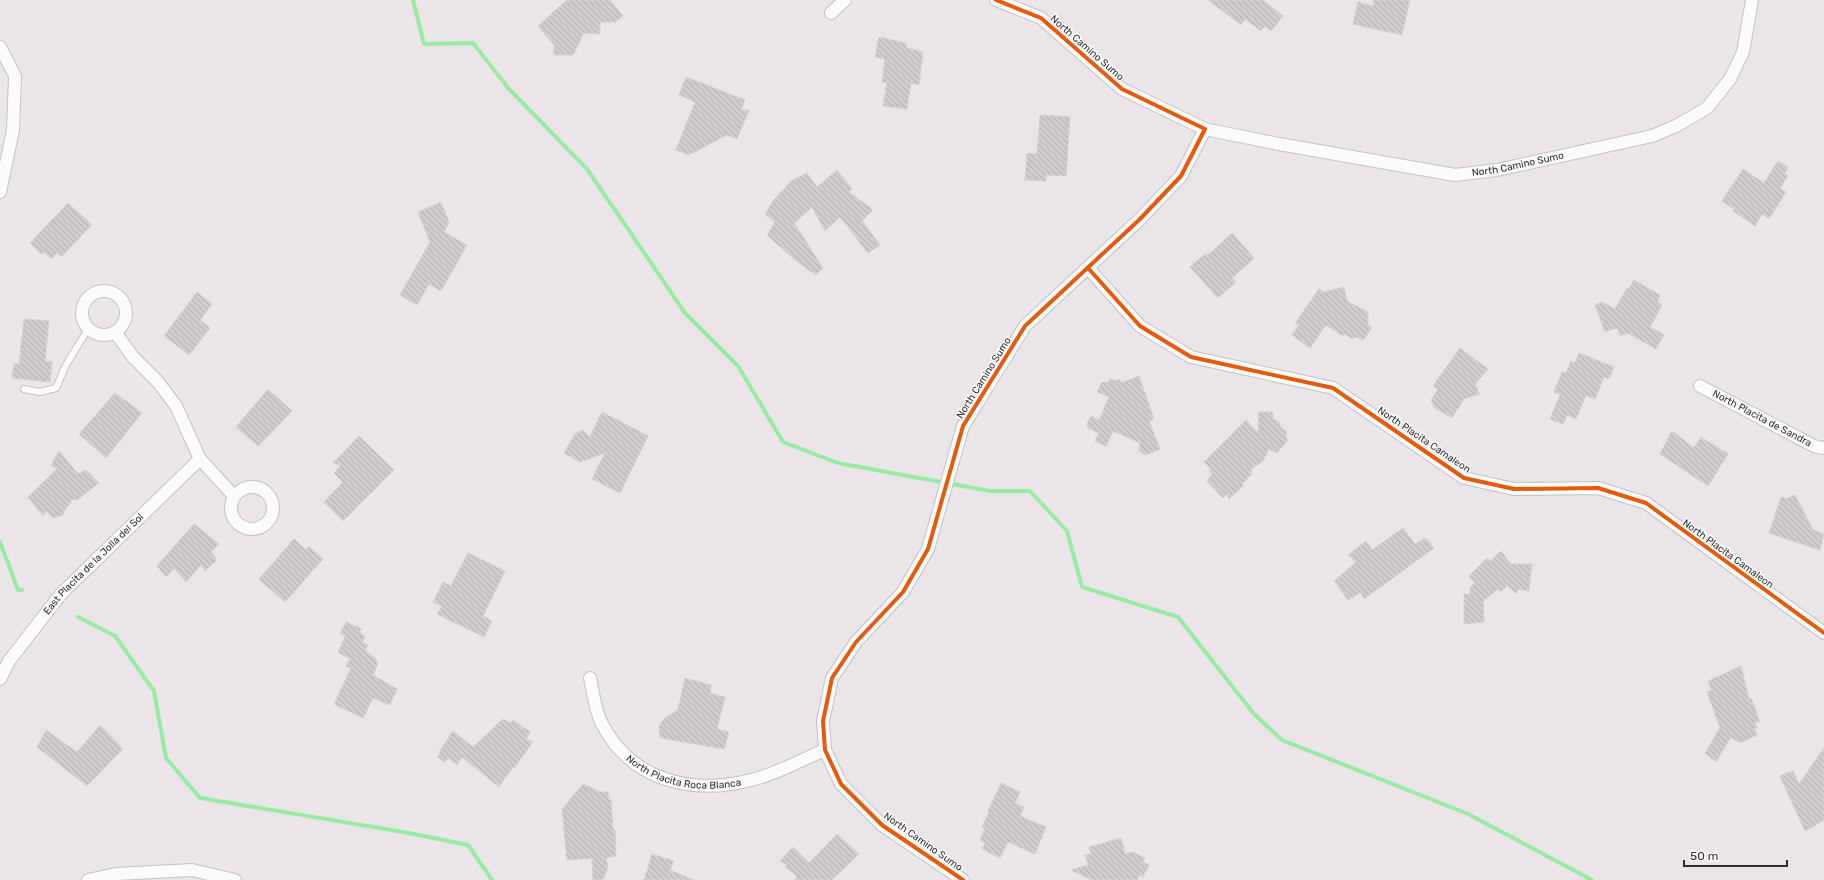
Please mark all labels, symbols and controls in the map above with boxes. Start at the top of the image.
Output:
street label: North Camino Sumo [1048,13,1126,83]
street label: North Camino Sumo [1471,149,1565,179]
street label: North Camino Sumo [954,335,1014,421]
street label: North Placita de Sandra [1710,388,1814,450]
street label: North Placita Camaleon [1375,404,1473,476]
street label: East Placita de la Jolla del Sol [41,511,146,617]
street label: North Placita Camaleon [1680,517,1776,591]
street label: North Placita Roca Blanca [624,753,742,792]
street label: North Camino Sumo [881,810,965,874]
scale bar [1684,842,1787,868]
text: 50 m [1690,849,1718,863]

